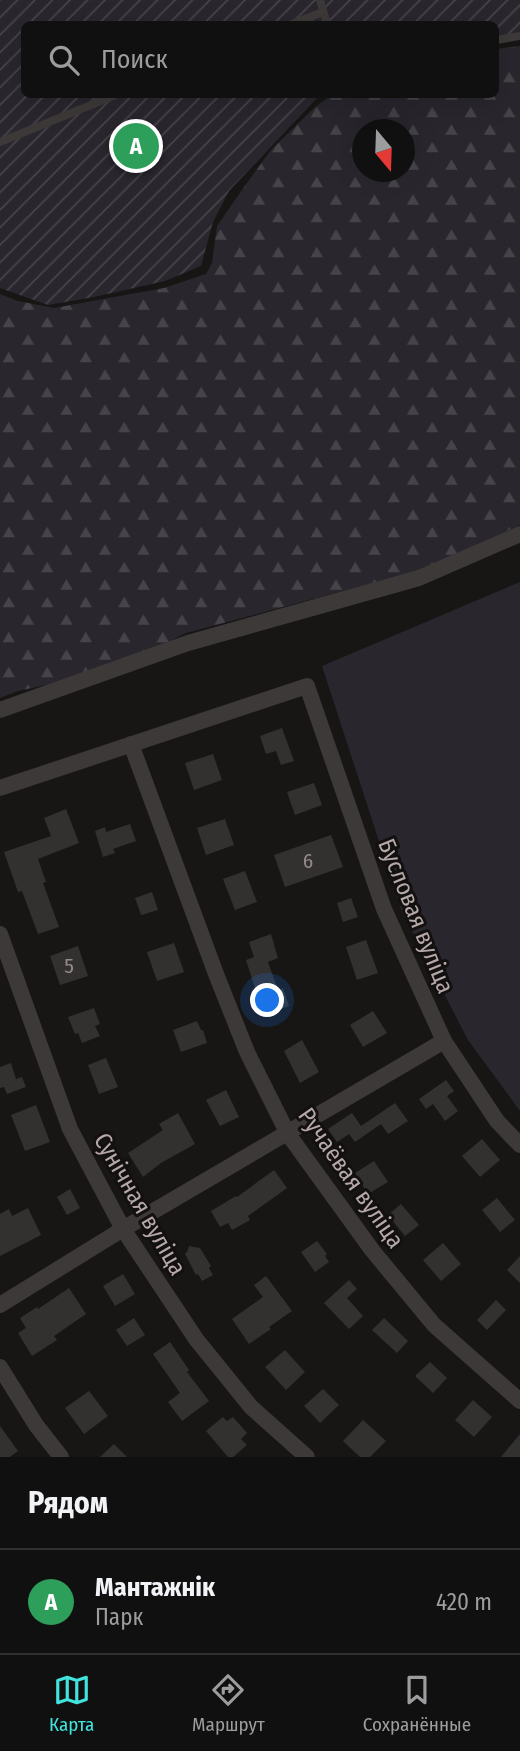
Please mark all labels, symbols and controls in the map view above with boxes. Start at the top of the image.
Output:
search box [21,21,499,98]
icon: search [45,41,83,79]
text: Поиск [101,44,168,75]
north arrow [352,119,415,182]
pin: A [113,120,159,172]
street label: Бусловая вуліца [372,834,460,998]
house number: 6 [303,848,313,874]
house number: 5 [64,953,74,979]
your location [250,983,284,1017]
street label: Ручаёвая вуліца [292,1102,410,1254]
street label: Сунічная вуліца [88,1128,192,1280]
text: Рядом [28,1485,108,1521]
text: Мантажнік [95,1572,215,1603]
text: A [45,1588,57,1616]
text: 420 m [436,1588,492,1616]
text: Парк [95,1603,143,1631]
tab: Карта [49,1671,94,1736]
tab: Маршрут [192,1671,265,1736]
tab: Сохранённые [363,1671,471,1736]

